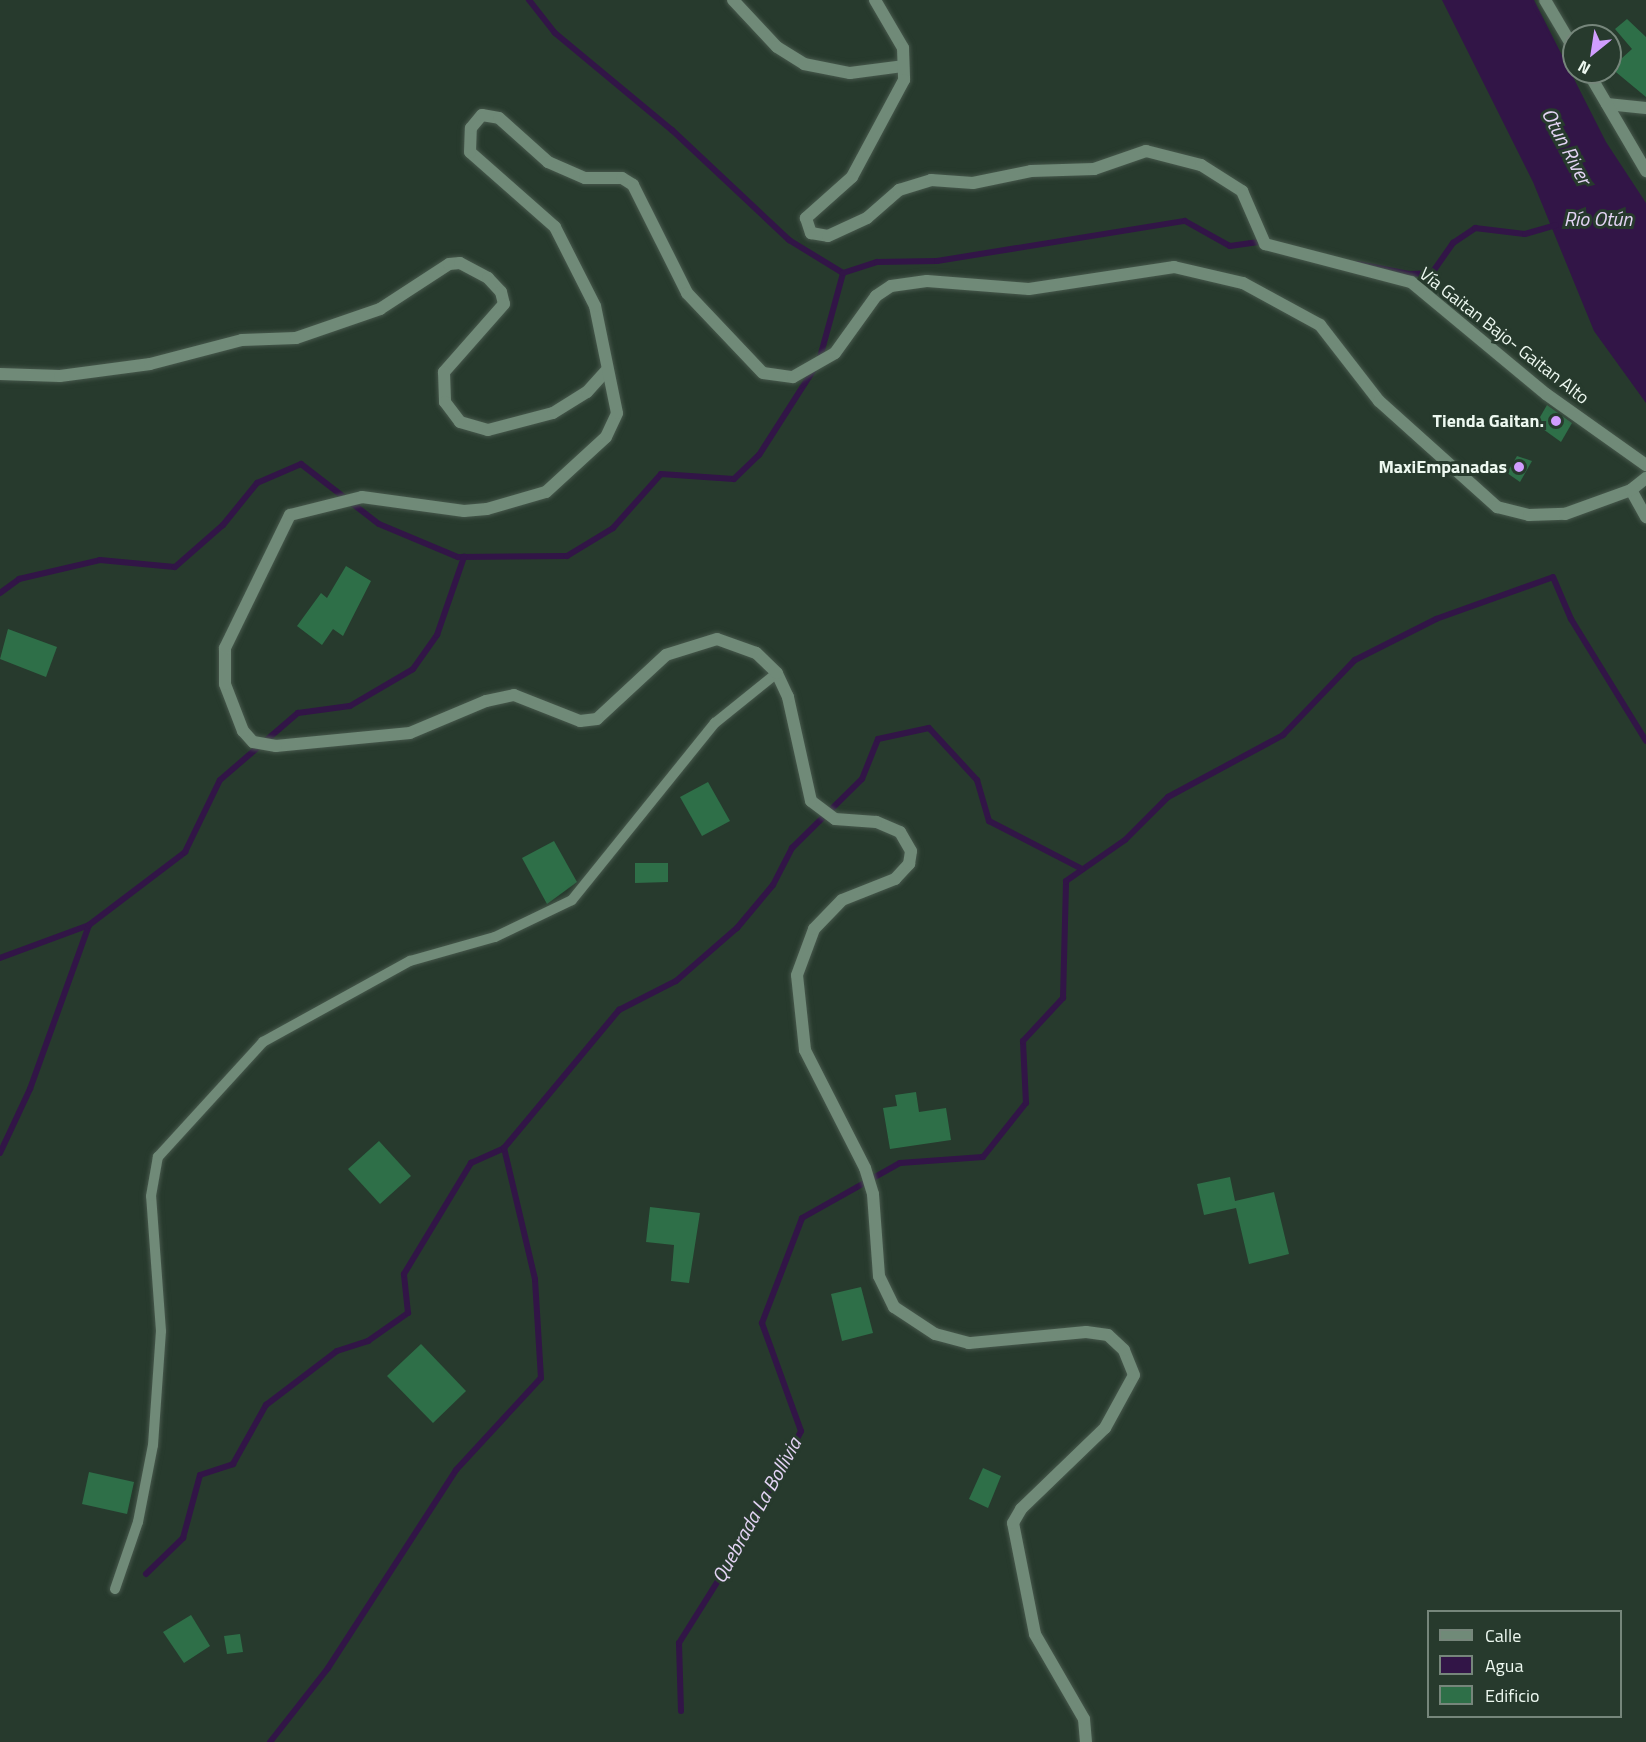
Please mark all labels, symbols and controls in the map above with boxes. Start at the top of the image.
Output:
north arrow [1562,24,1622,84]
text: N [1573,55,1595,81]
water label: Otun River [1537,104,1597,188]
water label: Río Otún [1564,206,1632,230]
street label: Vía Gaitan Bajo- Gaitan Alto [1415,263,1593,409]
place label: Tienda Gaitan. [1433,410,1544,432]
marker: Tienda Gaitan. [1549,414,1563,428]
place label: MaxiEmpanadas [1378,456,1507,478]
marker: MaxiEmpanadas [1512,460,1526,474]
water label: Quebrada La Bollivia [706,1433,806,1587]
legend [1427,1610,1622,1718]
text: Calle [1485,1622,1521,1649]
text: Agua [1485,1652,1523,1679]
text: Edificio [1485,1682,1539,1709]

